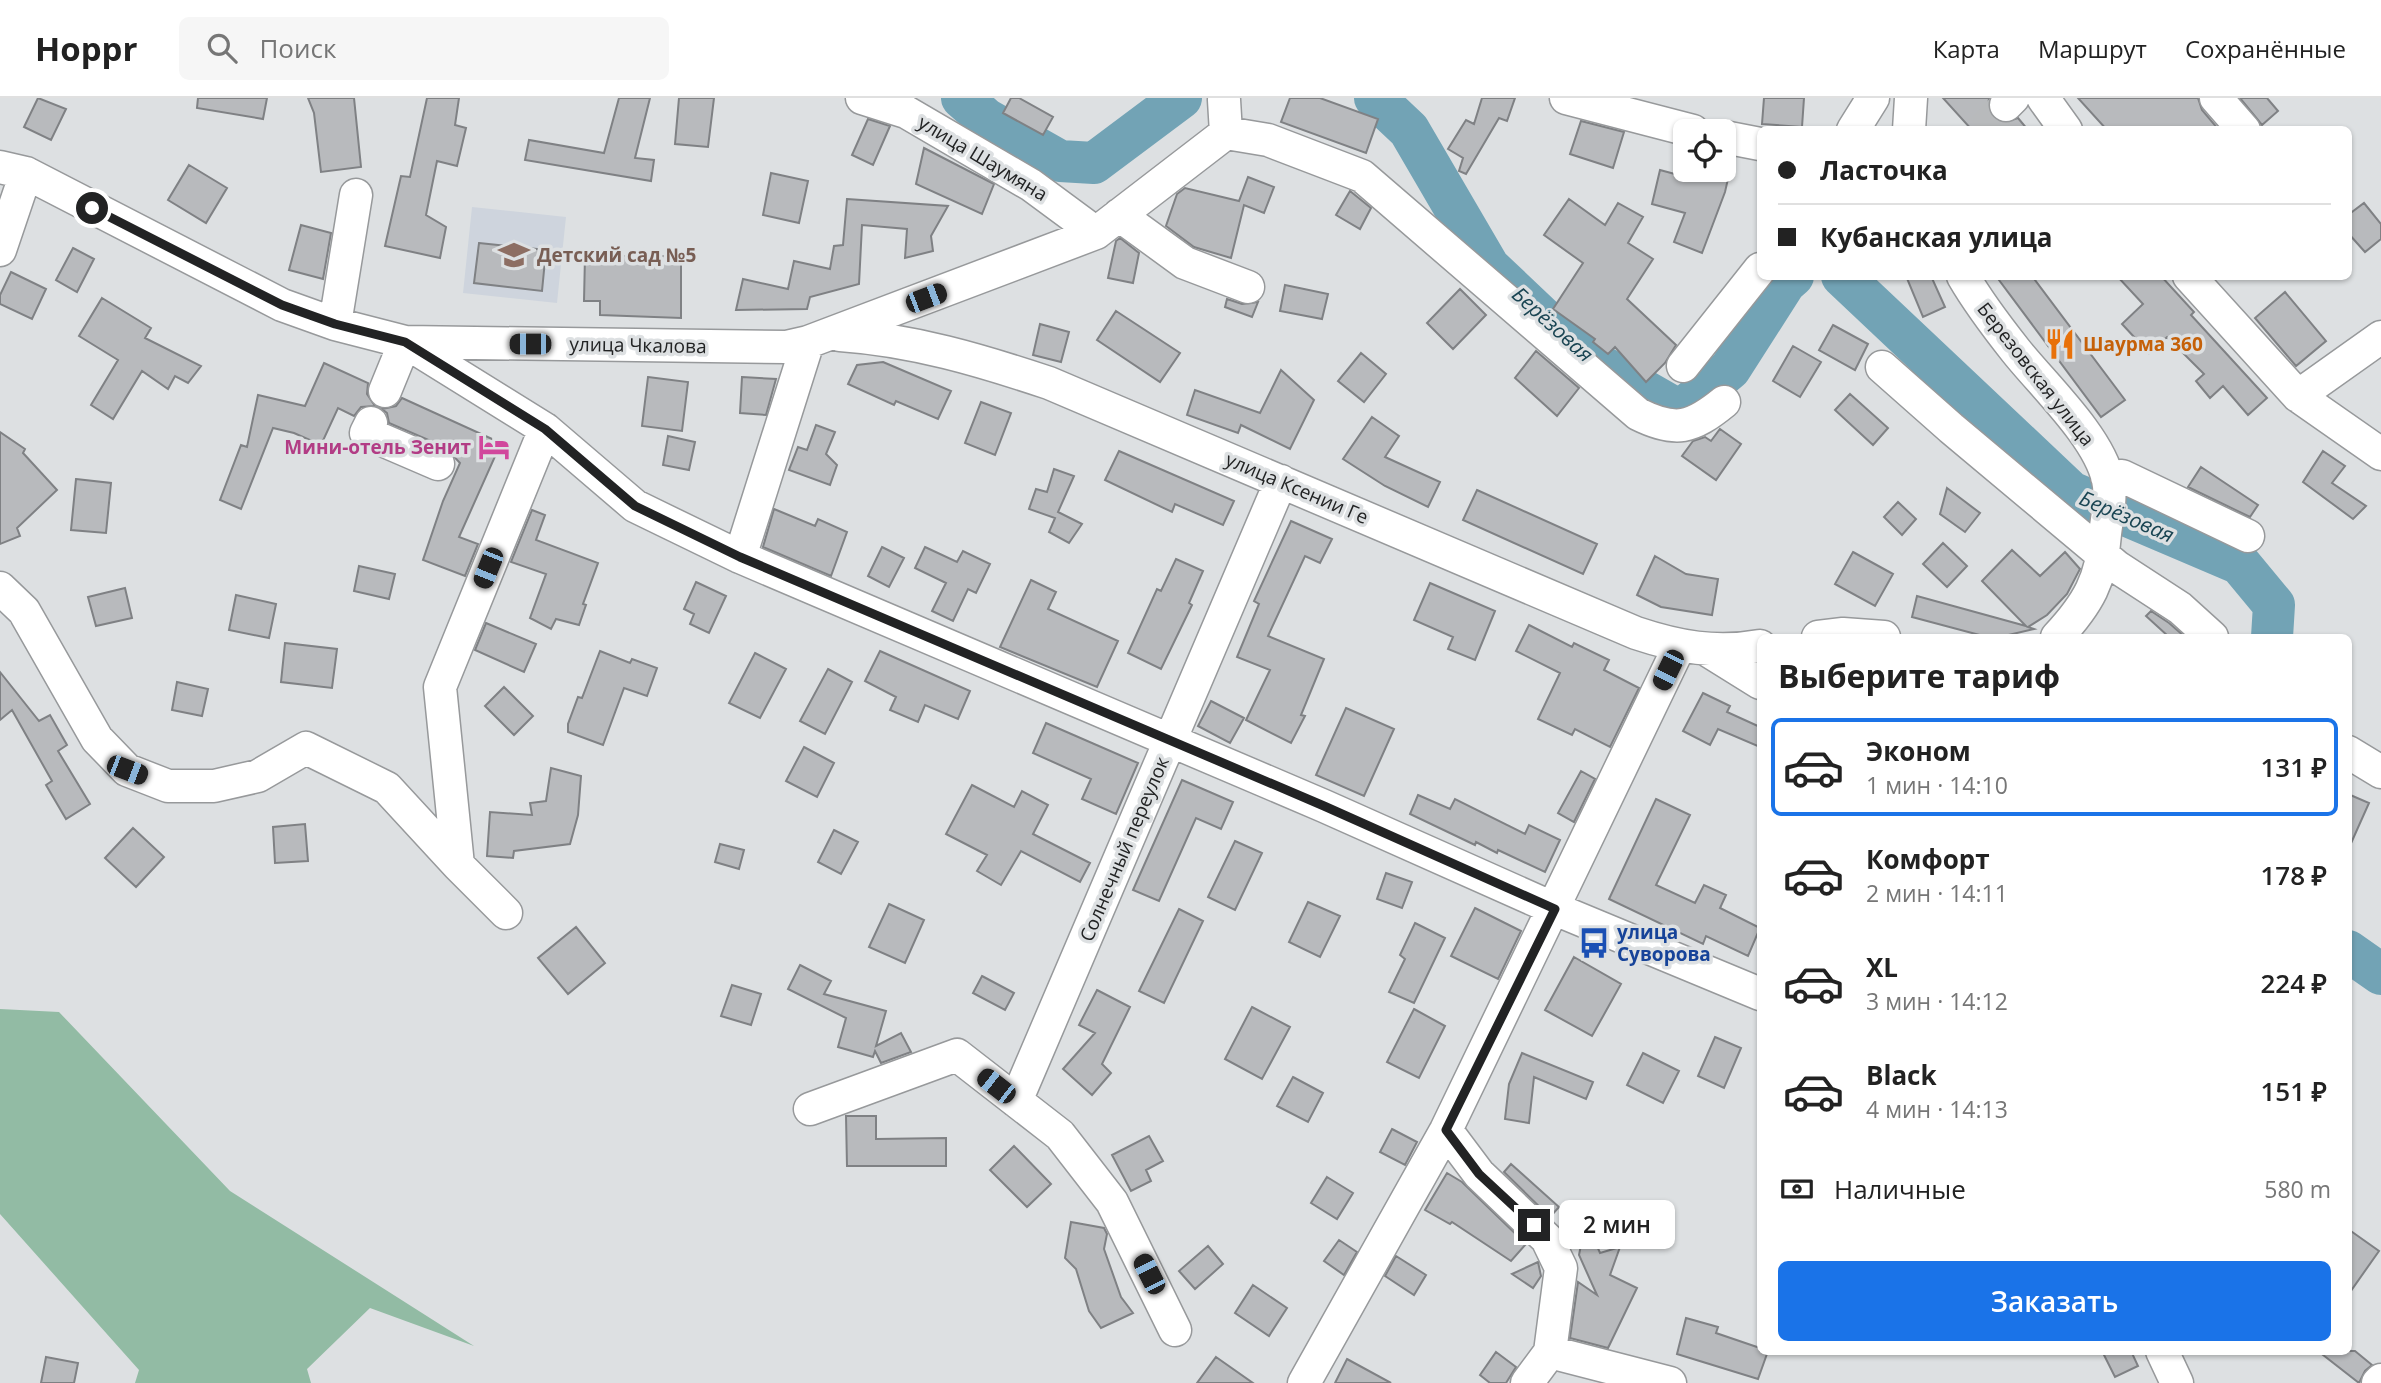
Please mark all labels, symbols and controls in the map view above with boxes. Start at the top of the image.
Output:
search box [179,17,669,80]
text: Hoppr [35,26,137,71]
icon: search [203,29,241,67]
text: Поиск [259,30,336,66]
text: Карта [1933,32,2000,65]
text: Маршрут [2038,32,2147,65]
text: Сохранённые [2185,32,2346,65]
street label: улица Шаумяна [913,109,1053,207]
map controls [1673,119,1736,182]
button: locate [1673,119,1736,182]
text: Ласточка [1820,152,1948,188]
route start [76,192,108,224]
text: Кубанская улица [1820,219,2053,255]
school or university icon: Детский сад №5 [497,238,531,272]
place label: Детский сад №5 [537,242,696,268]
water label: Берёзовая [1506,280,1600,368]
car [903,281,950,315]
street label: Березовская улица [1972,297,2100,451]
restaurant icon: Шаурма 360 [2043,327,2077,361]
street label: улица Чкалова [569,331,707,359]
place label: Шаурма 360 [2083,331,2203,357]
car [510,334,552,355]
hotel icon: Мини-отель Зенит [477,430,511,464]
place label: Мини-отель Зенит [284,434,471,460]
street label: улица Ксении Ге [1222,446,1372,530]
water label: Берёзовая [2075,484,2179,548]
car [471,545,506,591]
car [1650,647,1687,693]
text: Выберите тариф [1778,654,2060,697]
text: Эконом [1866,733,1971,769]
icon: car [1782,736,1845,799]
text: 131 ₽ [2261,749,2327,785]
street label: Солнечный переулок [1073,752,1175,945]
car [104,753,151,787]
text: 1 мин · 14:10 [1866,769,2008,801]
text: Комфорт [1866,841,1990,877]
icon: car [1782,844,1845,907]
text: 178 ₽ [2261,857,2327,893]
text: 2 мин · 14:11 [1866,877,2008,909]
place label: улица Суворова [1617,919,1711,967]
bus stop icon: улица Суворова [1577,926,1611,960]
text: XL [1866,949,1898,985]
icon: car [1782,952,1845,1015]
text: 224 ₽ [2261,965,2327,1001]
text: 3 мин · 14:12 [1866,985,2008,1017]
text: Black [1866,1057,1937,1093]
icon: car [1782,1060,1845,1123]
car [973,1065,1020,1107]
text: 151 ₽ [2261,1073,2327,1109]
text: 4 мин · 14:13 [1866,1093,2008,1125]
icon: cash [1778,1170,1816,1208]
text: Наличные [1834,1171,1966,1207]
text: 580 m [2264,1173,2331,1205]
callout: 2 мин [1558,1200,1674,1250]
text: 2 мин [1583,1208,1651,1240]
route end [1518,1209,1550,1241]
car [1131,1251,1168,1297]
button: Заказать [1778,1261,2331,1341]

